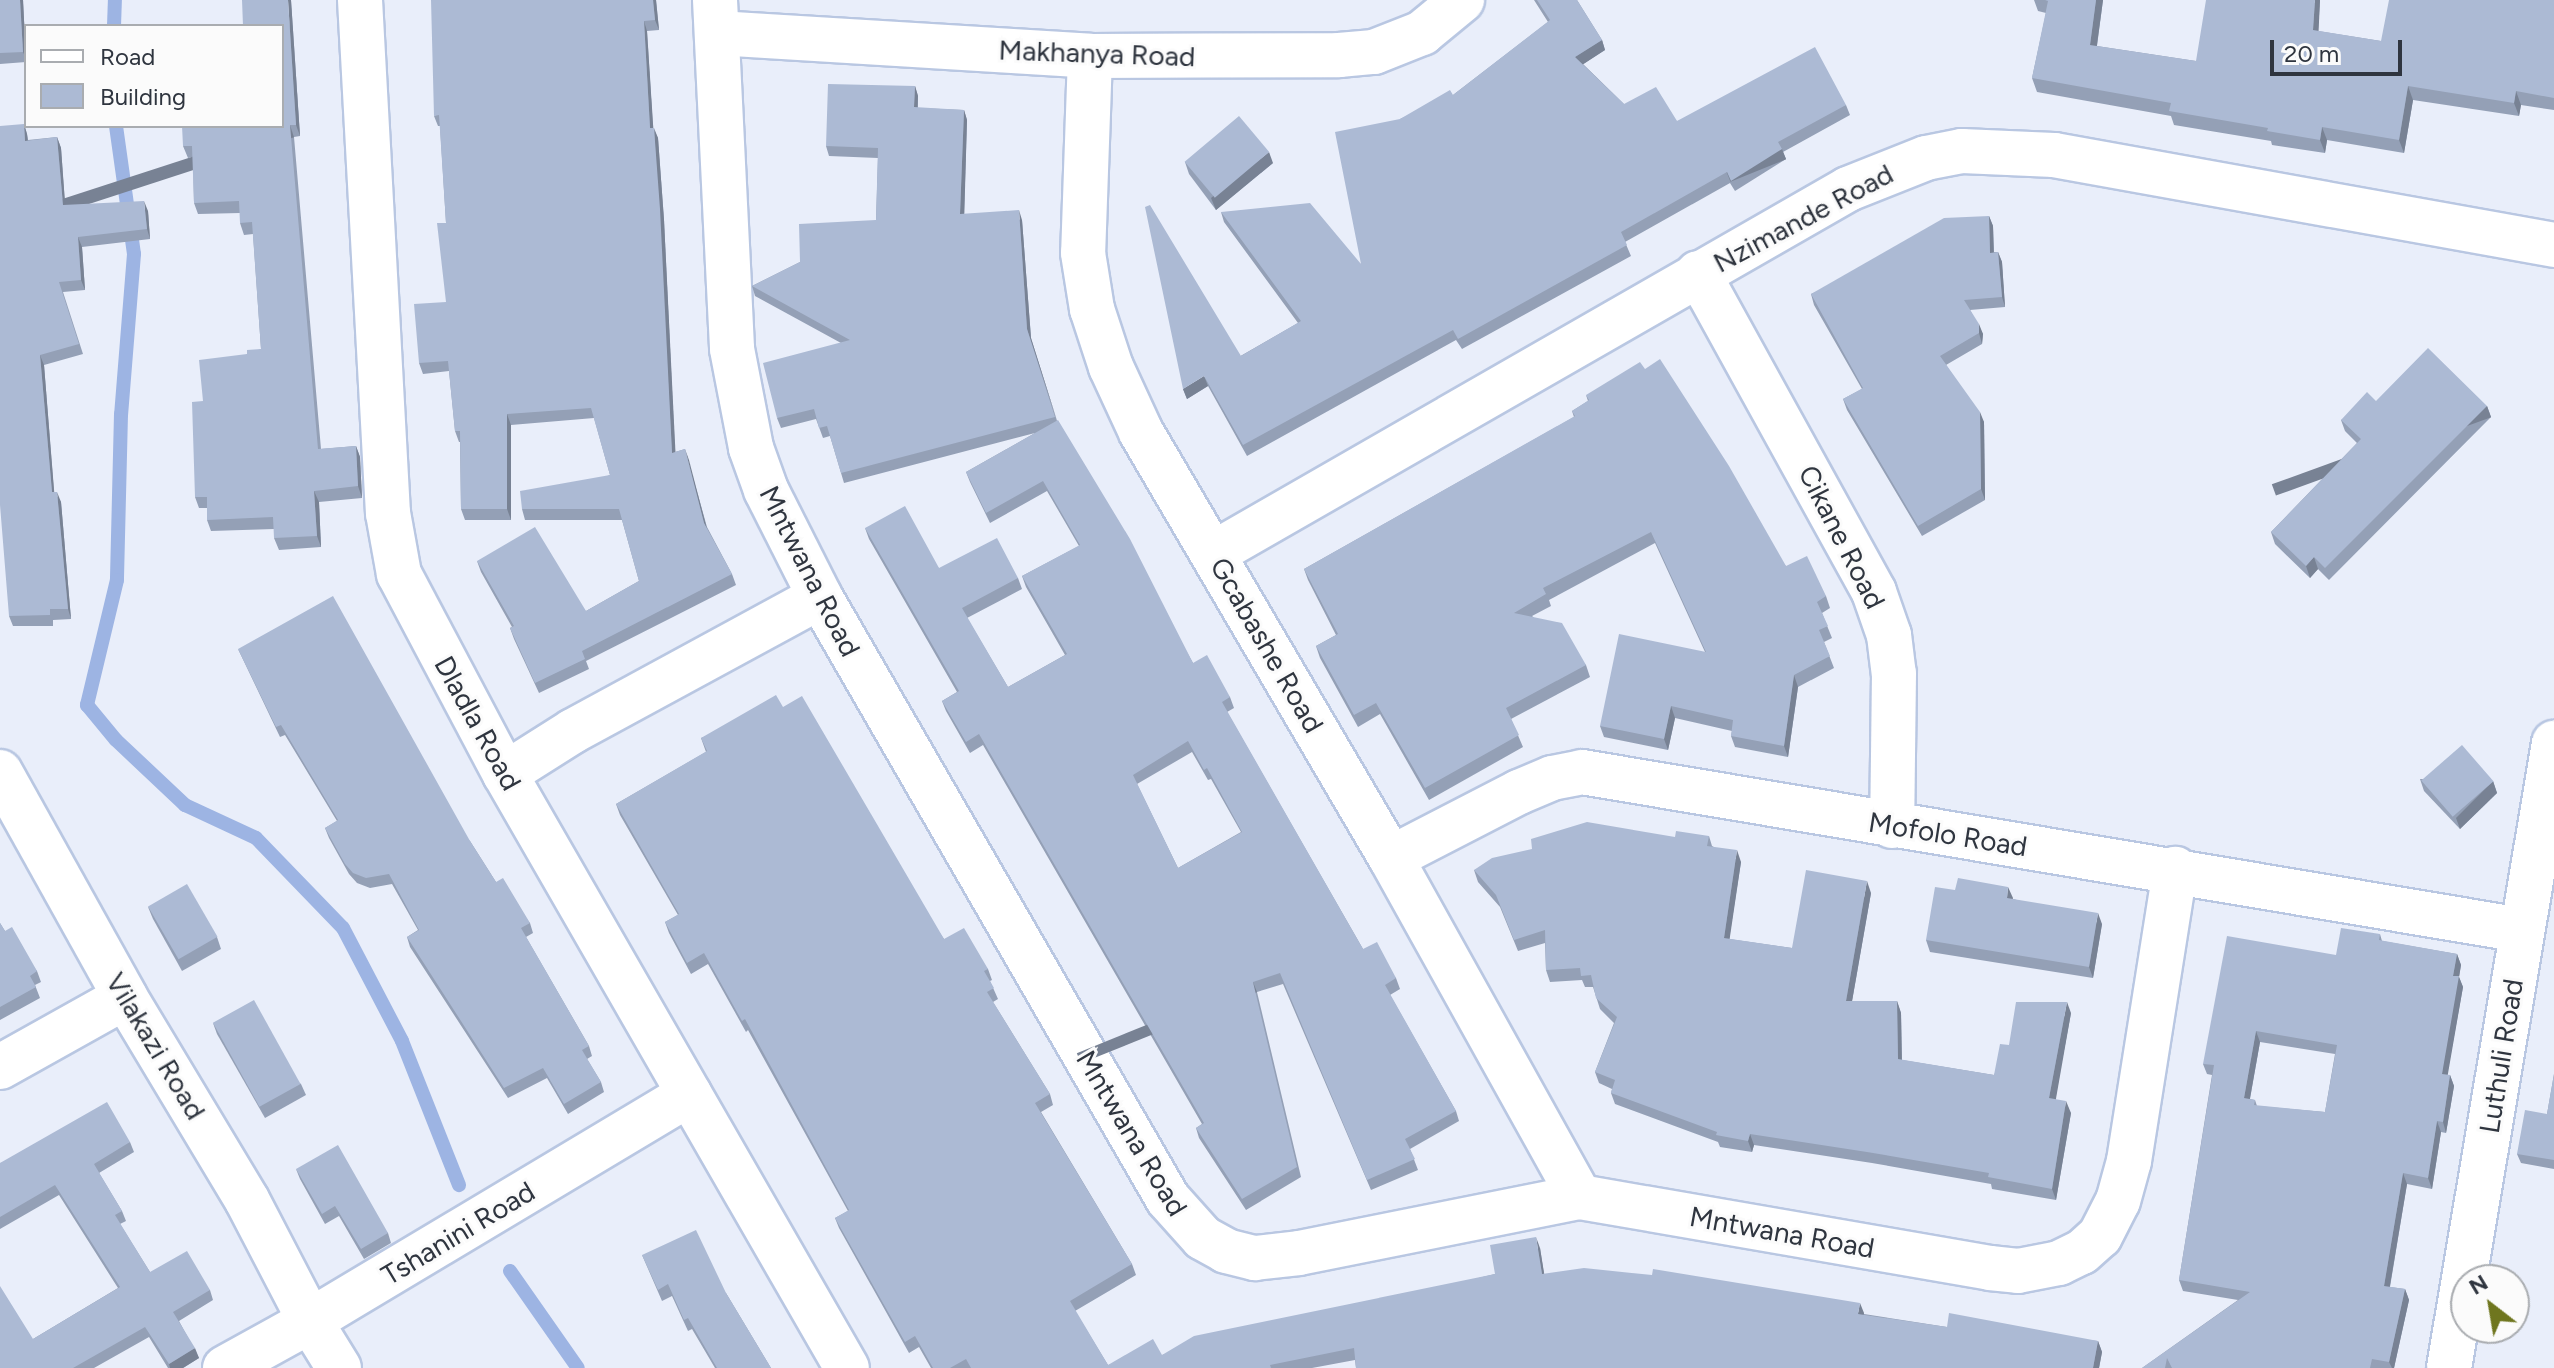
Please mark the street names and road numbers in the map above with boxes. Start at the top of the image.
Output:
street label: Makhanya Road [998,33,1196,73]
street label: Nzimande Road [1707,157,1899,279]
street label: Cikane Road [1792,460,1892,614]
street label: Mntwana Road [753,480,867,662]
street label: Gcabashe Road [1203,551,1331,739]
street label: Dladla Road [427,650,529,796]
street label: Mofolo Road [1866,805,2030,863]
street label: Vilakazi Road [99,966,213,1126]
street label: Luthuli Road [2472,976,2530,1136]
street label: Mntwana Road [1069,1044,1195,1222]
street label: Tshanini Road [375,1174,541,1292]
street label: Mntwana Road [1687,1199,1877,1265]

